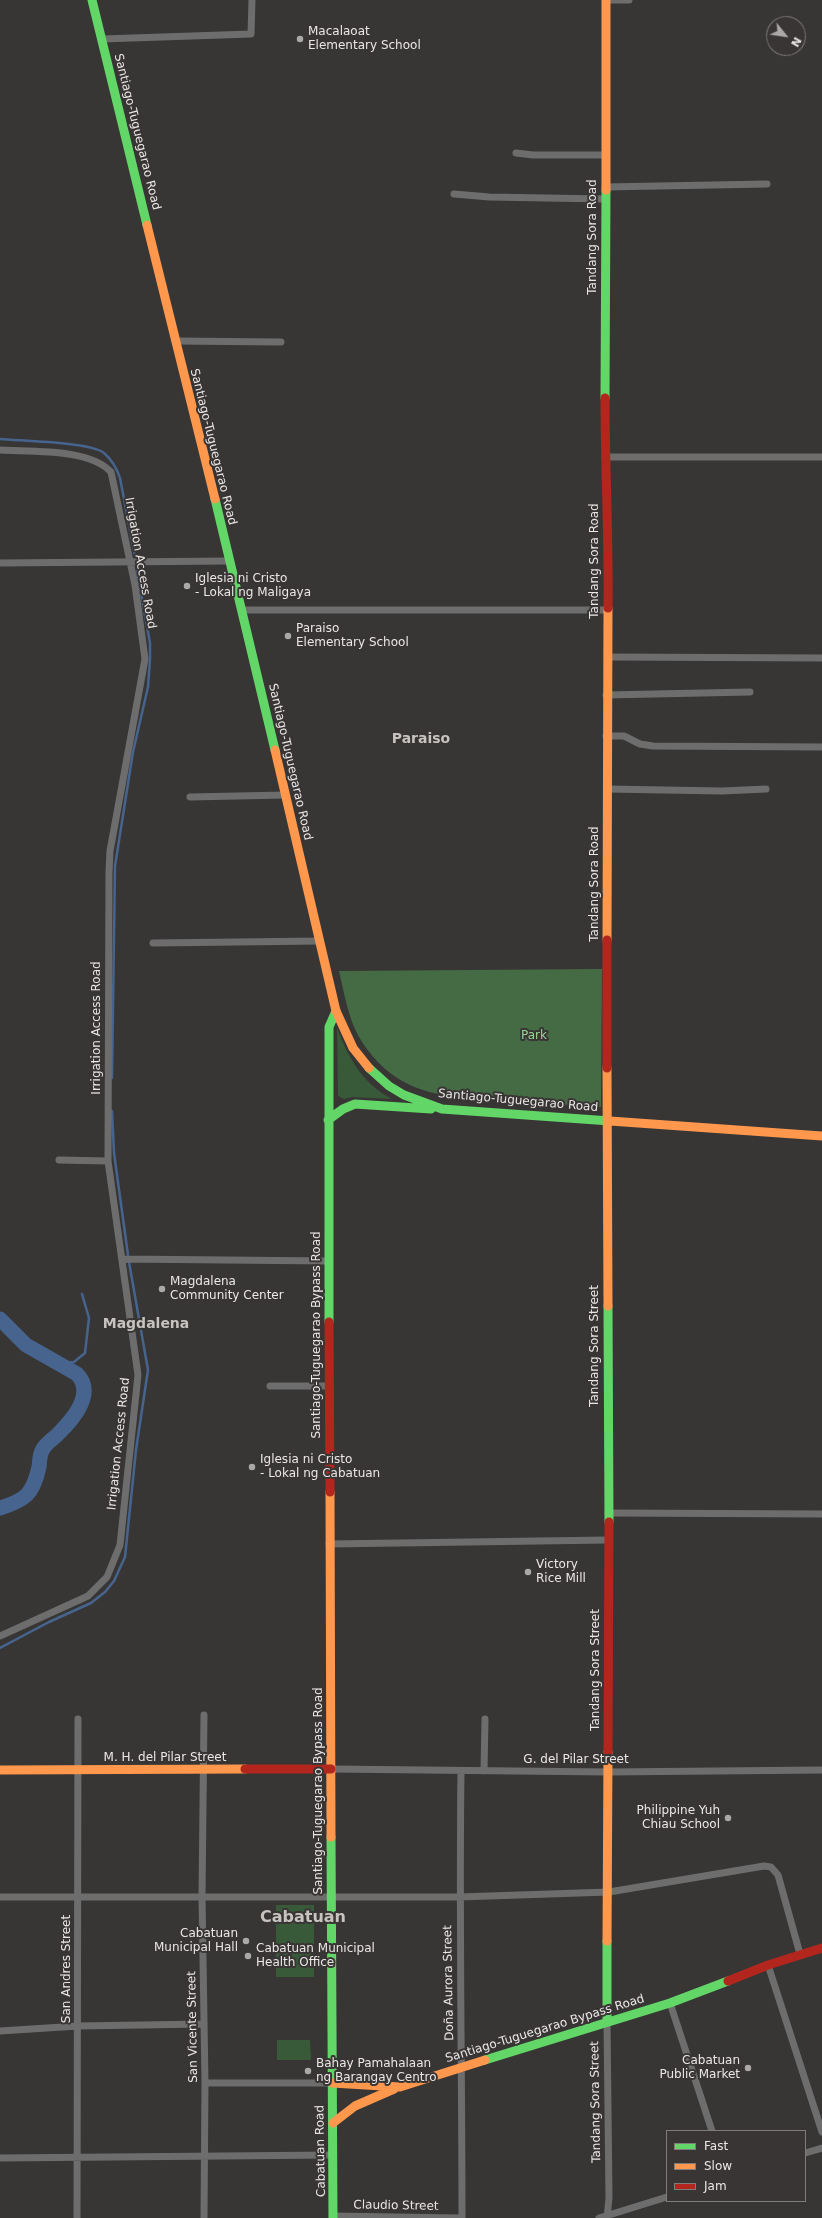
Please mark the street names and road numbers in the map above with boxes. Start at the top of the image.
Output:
street label: Santiago-Tuguegarao Road [111,52,163,212]
street label: Tandang Sora Road [586,179,600,295]
street label: Santiago-Tuguegarao Road [187,367,239,527]
street label: Irrigation Access Road [121,496,159,630]
street label: Tandang Sora Road [588,503,602,619]
street label: Santiago-Tuguegarao Road [265,682,315,842]
street label: Tandang Sora Road [588,826,602,942]
street label: Irrigation Access Road [90,961,104,1095]
street label: Santiago-Tuguegarao Road [437,1087,599,1115]
street label: Santiago-Tuguegarao Bypass Road [310,1231,324,1439]
street label: Tandang Sora Street [588,1285,602,1407]
street label: Irrigation Access Road [105,1377,133,1511]
street label: Tandang Sora Street [589,1609,603,1731]
street label: Santiago-Tuguegarao Bypass Road [312,1687,326,1895]
street label: M. H. del Pilar Street [104,1751,226,1765]
street label: G. del Pilar Street [523,1753,629,1767]
street label: San Andres Street [60,1915,74,2023]
street label: Doña Aurora Street [441,1925,457,2041]
street label: San Vicente Street [185,1971,201,2083]
street label: Santiago-Tuguegarao Bypass Road [444,1992,646,2066]
street label: Tandang Sora Street [588,2041,604,2163]
street label: Cabatuan Road [313,2105,329,2197]
street label: Claudio Street [353,2198,439,2214]

